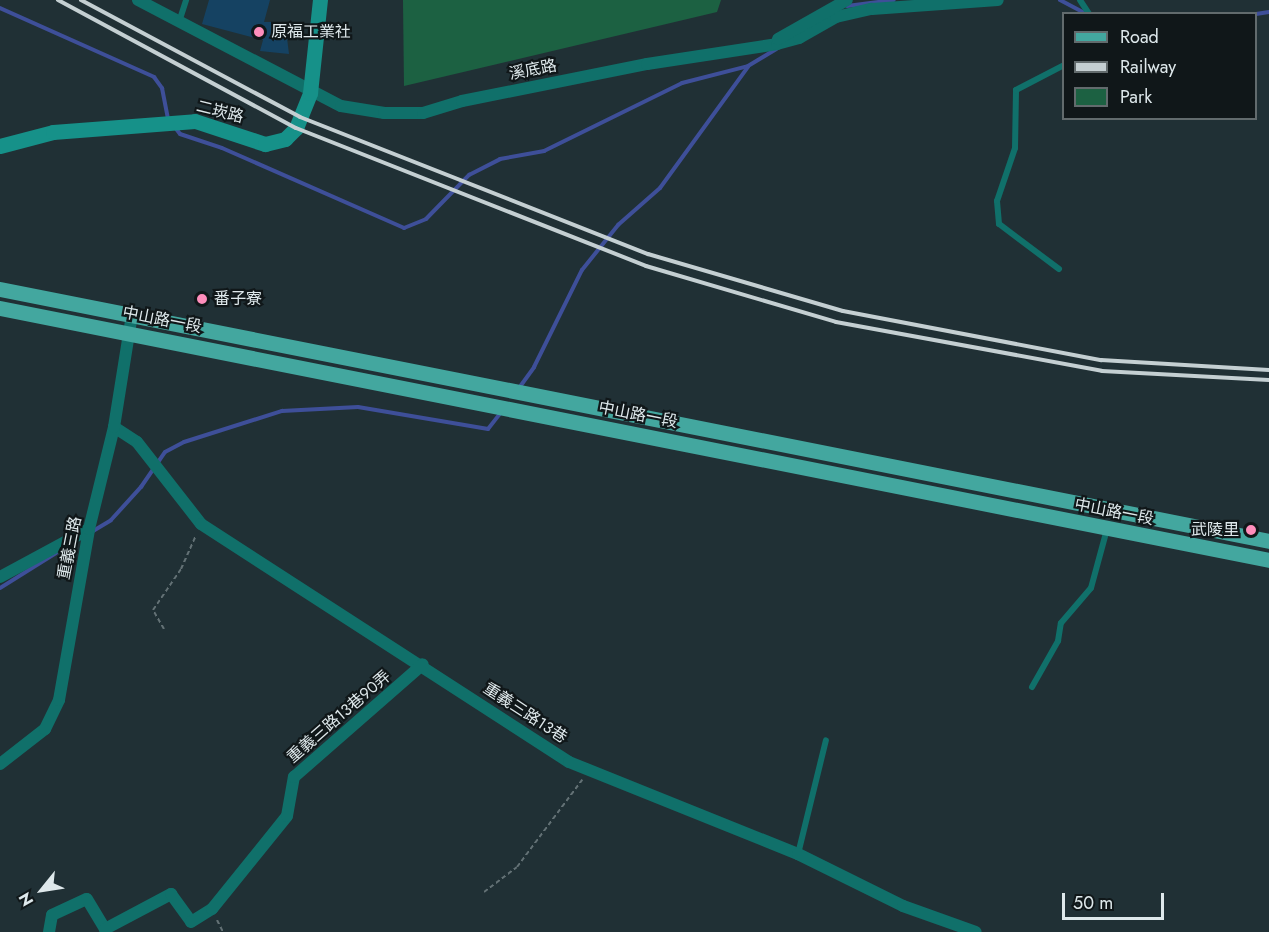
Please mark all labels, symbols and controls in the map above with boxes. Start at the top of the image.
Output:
legend [1062,12,1257,120]
place label: 原福工業社 [271,22,351,42]
text: Road [1120,24,1159,50]
marker: 原福工業社 [252,25,266,39]
text: Railway [1120,54,1176,80]
street label: 溪底路 [508,56,558,84]
text: Park [1120,84,1152,110]
street label: 二崁路 [194,97,246,127]
place label: 番子寮 [214,289,262,309]
marker: 番子寮 [195,292,209,306]
street label: 中山路一段 [121,303,203,337]
street label: 中山路一段 [597,398,679,432]
street label: 中山路一段 [1073,495,1155,529]
street label: 重義三路 [54,515,86,581]
place label: 武陵里 [1191,520,1239,540]
marker: 武陵里 [1244,523,1258,537]
street label: 重義三路13巷90弄 [283,667,395,767]
street label: 重義三路13巷 [480,679,570,747]
north arrow [12,860,72,920]
scale bar [1065,881,1167,919]
text: N [13,888,39,911]
text: 50 m [1073,890,1113,916]

